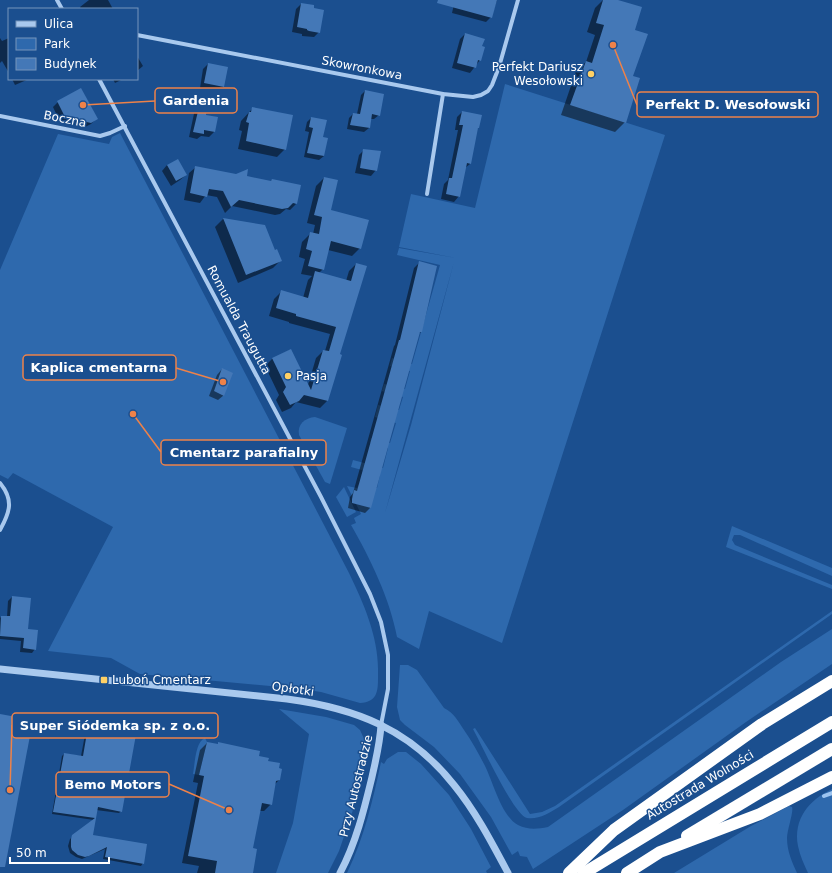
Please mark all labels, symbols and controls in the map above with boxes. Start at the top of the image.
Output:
legend [8,8,138,80]
text: Ulica [44,17,73,31]
text: Park [44,37,70,51]
street label: Skowronkowa [320,53,404,83]
text: Budynek [44,57,97,71]
place label: Perfekt Dariusz Wesołowski [492,60,583,88]
marker: Perfekt Dariusz Wesołowski [586,69,596,79]
callout: Gardenia [155,88,237,113]
callout: Perfekt D. Wesołowski [637,92,818,117]
text: Gardenia [163,93,229,108]
text: Perfekt D. Wesołowski [646,97,810,112]
street label: Boczna [42,108,88,130]
street label: Romualda Traugutta [204,263,274,377]
callout: Kaplica cmentarna [23,355,176,380]
text: Kaplica cmentarna [31,360,167,375]
place label: Pasja [296,369,327,383]
marker: Pasja [283,371,293,381]
callout: Cmentarz parafialny [161,440,326,465]
text: Cmentarz parafialny [170,445,319,460]
place label: Luboń Cmentarz [112,673,211,687]
marker: Luboń Cmentarz [99,675,109,685]
street label: Opłotki [271,679,315,699]
callout: Super Siódemka sp. z o.o. [12,713,218,738]
text: Super Siódemka sp. z o.o. [20,718,210,733]
street label: Przy Autostradzie [337,733,375,839]
street label: Autostrada Wolności [644,747,756,823]
callout: Bemo Motors [56,772,169,797]
text: Bemo Motors [65,777,162,792]
scale bar [10,839,109,865]
text: 50 m [16,846,47,860]

